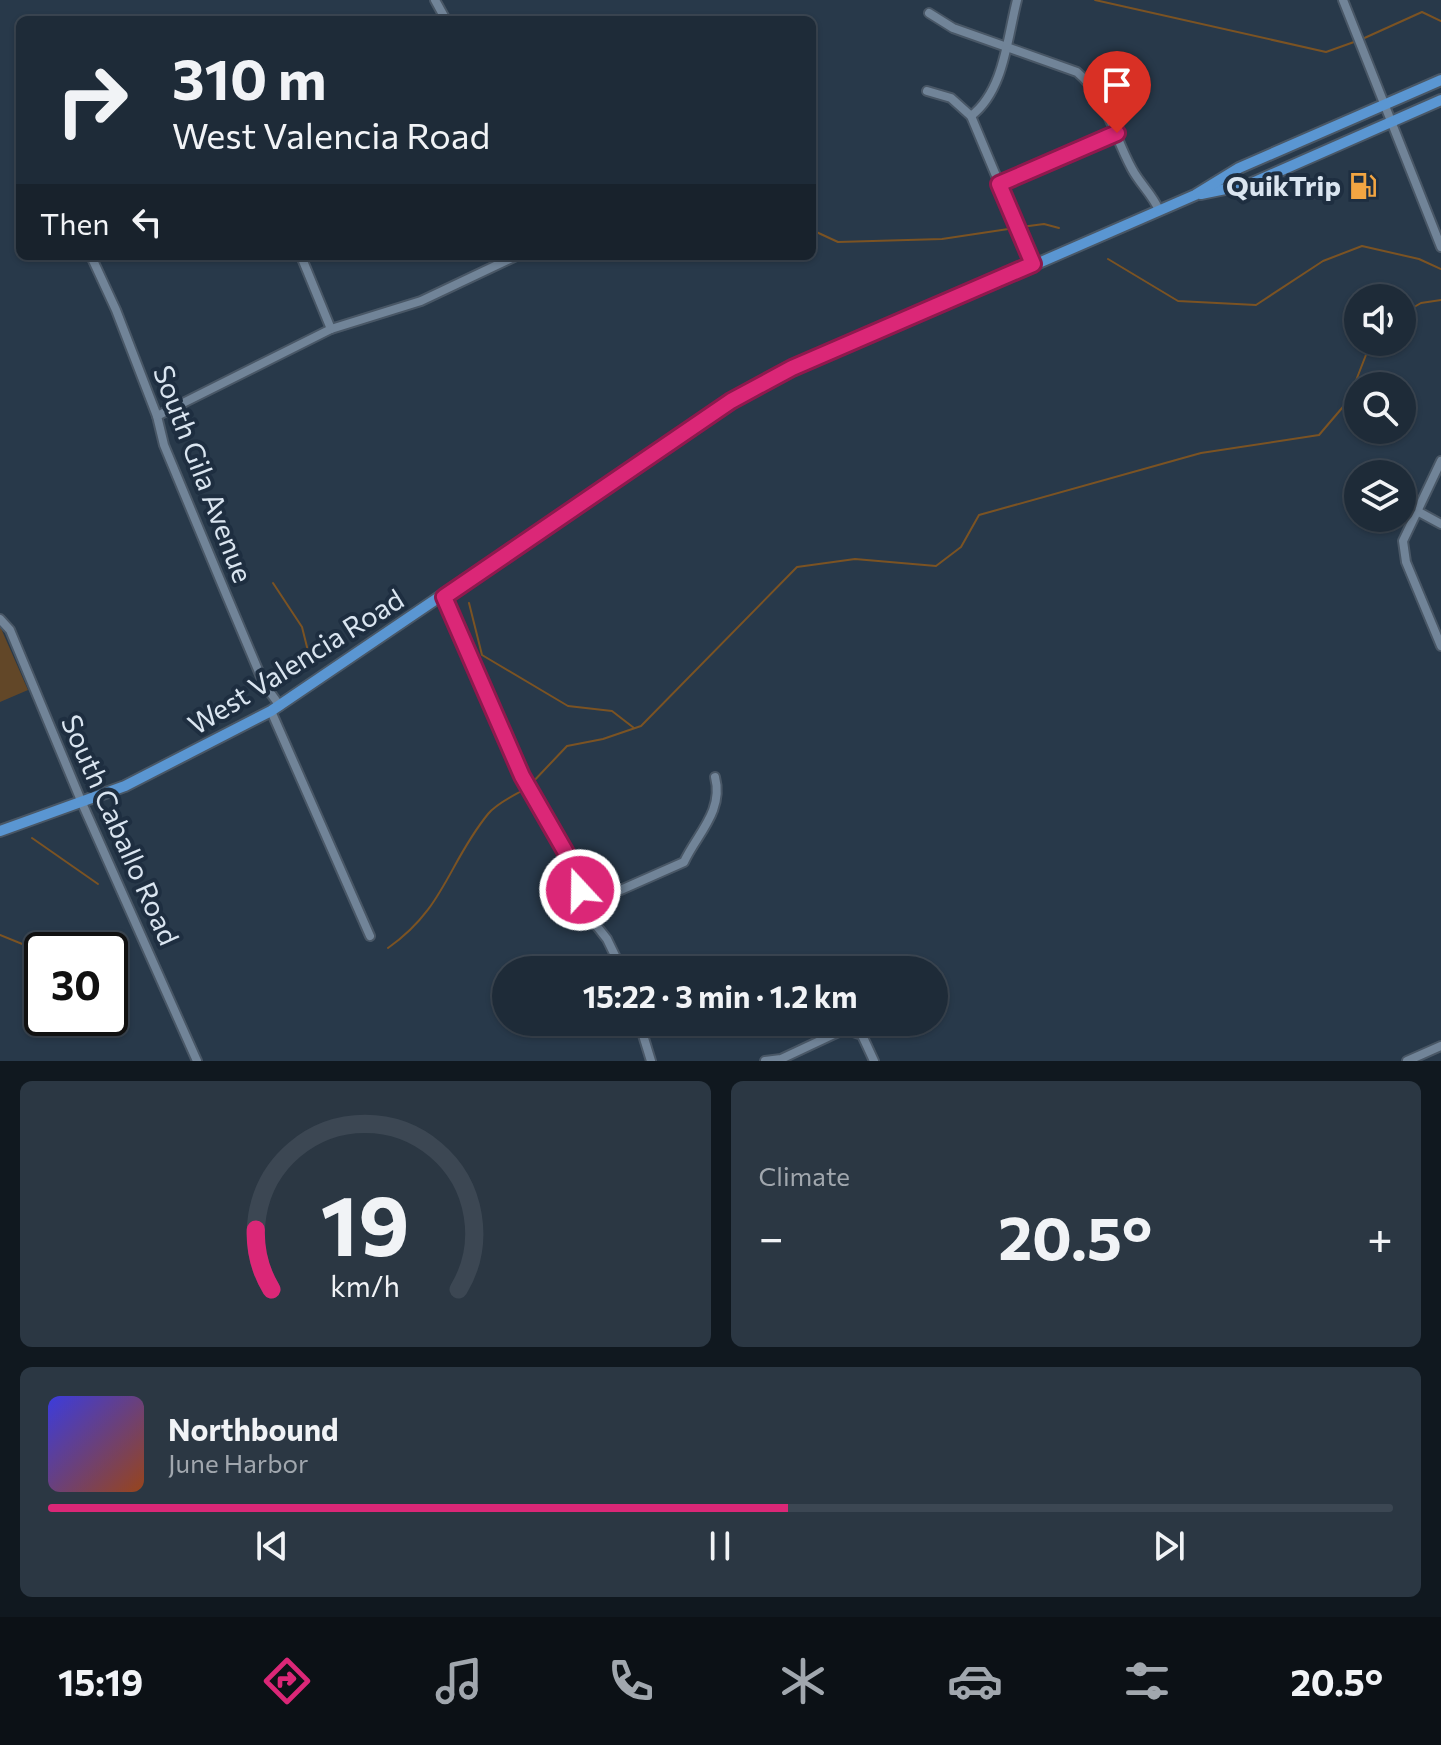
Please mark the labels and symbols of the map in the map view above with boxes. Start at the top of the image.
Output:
pin [1083,51,1151,133]
place label: QuikTrip [1226,168,1341,202]
fuel station icon: QuikTrip [1348,171,1378,201]
street label: South Gila Avenue [147,360,261,587]
street label: West Valencia Road [181,581,409,741]
street label: South Caballo Road [55,709,187,950]
position arrow [538,848,622,932]
speed limit sign: 30 [24,932,128,1036]

